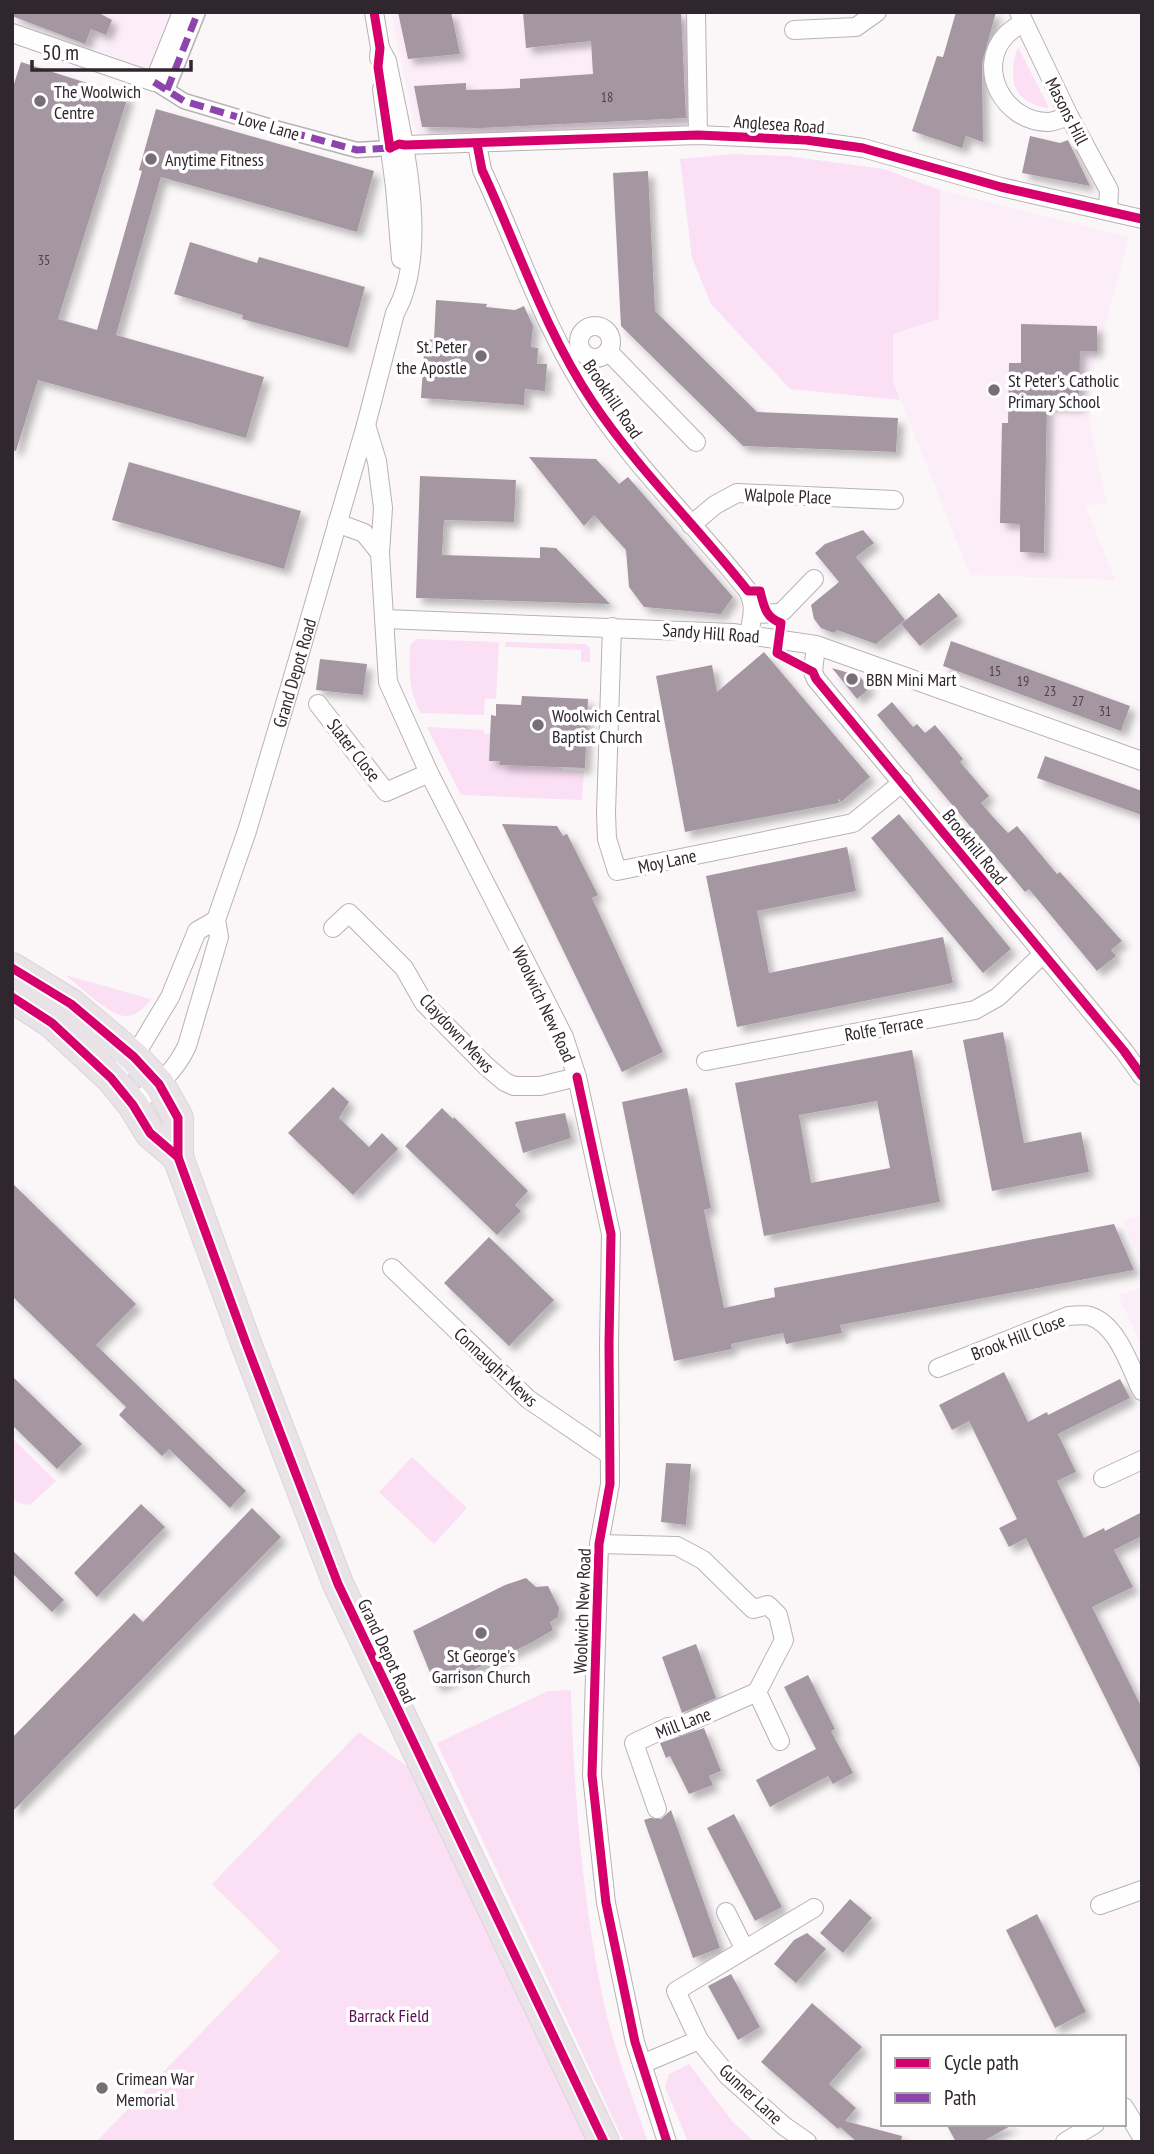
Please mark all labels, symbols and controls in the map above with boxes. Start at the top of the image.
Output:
scale bar [32,28,191,72]
text: 50 m [42,39,79,66]
street label: Masons Hill [1040,74,1094,149]
place label: The Woolwich Centre [54,80,141,124]
house number: 18 [601,88,613,106]
marker: The Woolwich Centre [32,93,48,109]
street label: Love Lane [236,106,302,146]
street label: Anglesea Road [733,109,825,139]
place label: Anytime Fitness [165,148,264,171]
marker: Anytime Fitness [143,151,159,167]
house number: 35 [38,251,50,269]
place label: St. Peter the Apostle [397,335,467,379]
marker: St. Peter the Apostle [473,348,489,364]
street label: Brookhill Road [578,355,648,443]
place label: St Peter's Catholic Primary School [1008,369,1120,413]
marker: St Peter's Catholic Primary School [986,382,1002,398]
street label: Walpole Place [744,483,832,509]
street label: Grand Depot Road [267,616,321,730]
street label: Sandy Hill Road [662,618,760,648]
house number: 15 [989,662,1001,680]
place label: BBN Mini Mart [866,668,956,691]
marker: BBN Mini Mart [844,671,860,687]
house number: 19 [1017,672,1029,690]
house number: 23 [1044,682,1056,700]
house number: 27 [1072,692,1084,710]
house number: 31 [1099,702,1111,720]
place label: Woolwich Central Baptist Church [552,704,661,748]
street label: Slater Close [322,714,386,786]
marker: Woolwich Central Baptist Church [530,717,546,733]
street label: Brookhill Road [938,805,1012,889]
street label: Moy Lane [636,844,698,878]
street label: Woolwich New Road [507,942,581,1066]
street label: Claydown Mews [415,989,499,1077]
street label: Rolfe Terrace [843,1010,925,1046]
street label: Brook Hill Close [968,1309,1068,1365]
street label: Connaught Mews [449,1322,543,1412]
street label: Woolwich New Road [568,1548,596,1674]
street label: Grand Depot Road [353,1595,421,1707]
marker: St George's Garrison Church [473,1625,489,1641]
place label: St George's Garrison Church [432,1644,530,1688]
street label: Mill Lane [652,1702,714,1744]
park label: Barrack Field [349,2004,429,2027]
legend [881,2035,1126,2126]
text: Cycle path [944,2049,1019,2076]
street label: Gunner Lane [714,2059,788,2129]
place label: Crimean War Memorial [116,2067,194,2111]
marker: Crimean War Memorial [94,2080,110,2096]
text: Path [944,2084,976,2111]

